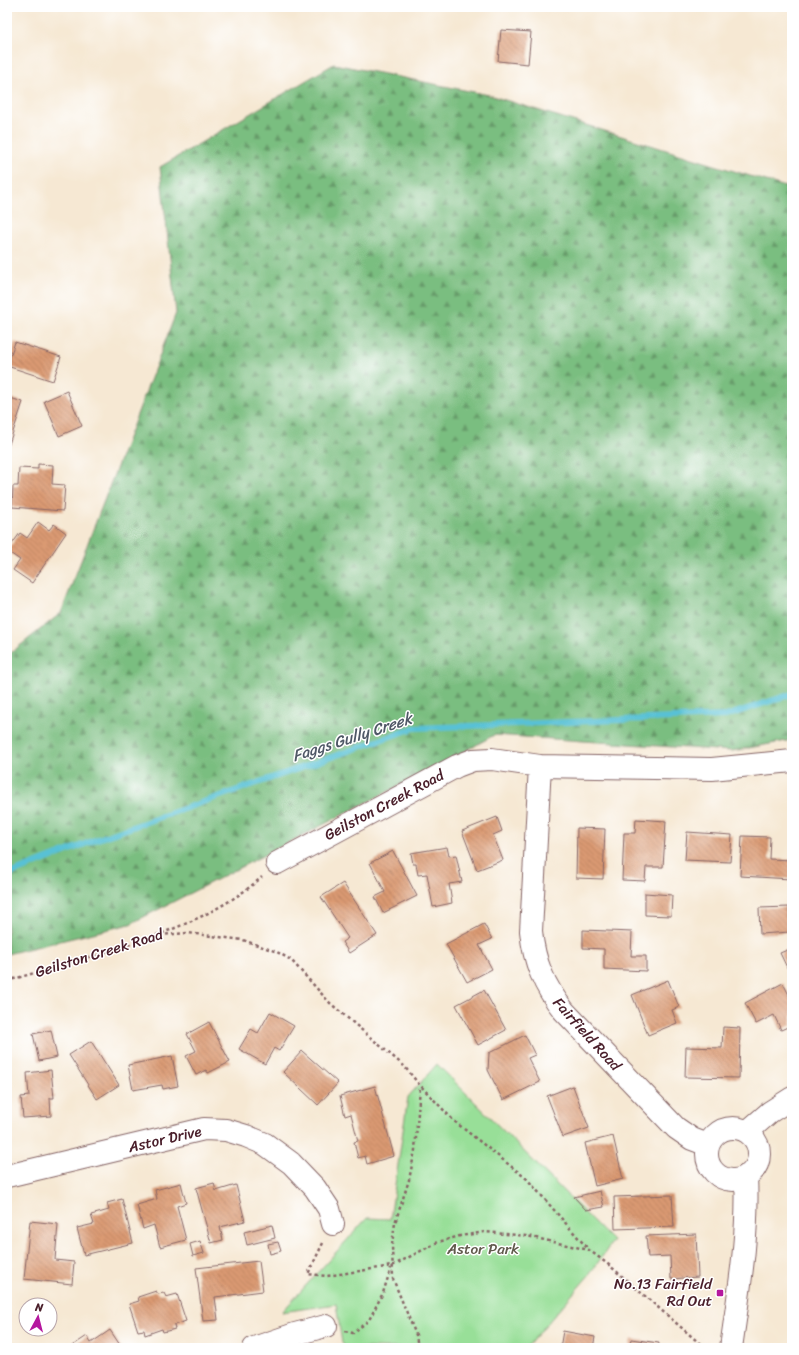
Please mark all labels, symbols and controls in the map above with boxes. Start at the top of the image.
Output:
water label: Faggs Gully Creek [288,703,418,770]
street label: Geilston Creek Road [319,762,450,848]
street label: Geilston Creek Road [32,921,167,985]
street label: Fairfield Road [546,991,628,1078]
street label: Astor Drive [125,1118,204,1160]
park label: Astor Park [446,1236,519,1262]
place label: No.13 Fairfield Rd Out [614,1271,713,1314]
marker: No.13 Fairfield Rd Out [715,1288,725,1298]
north arrow [18,1297,58,1337]
text: N [33,1298,44,1318]

